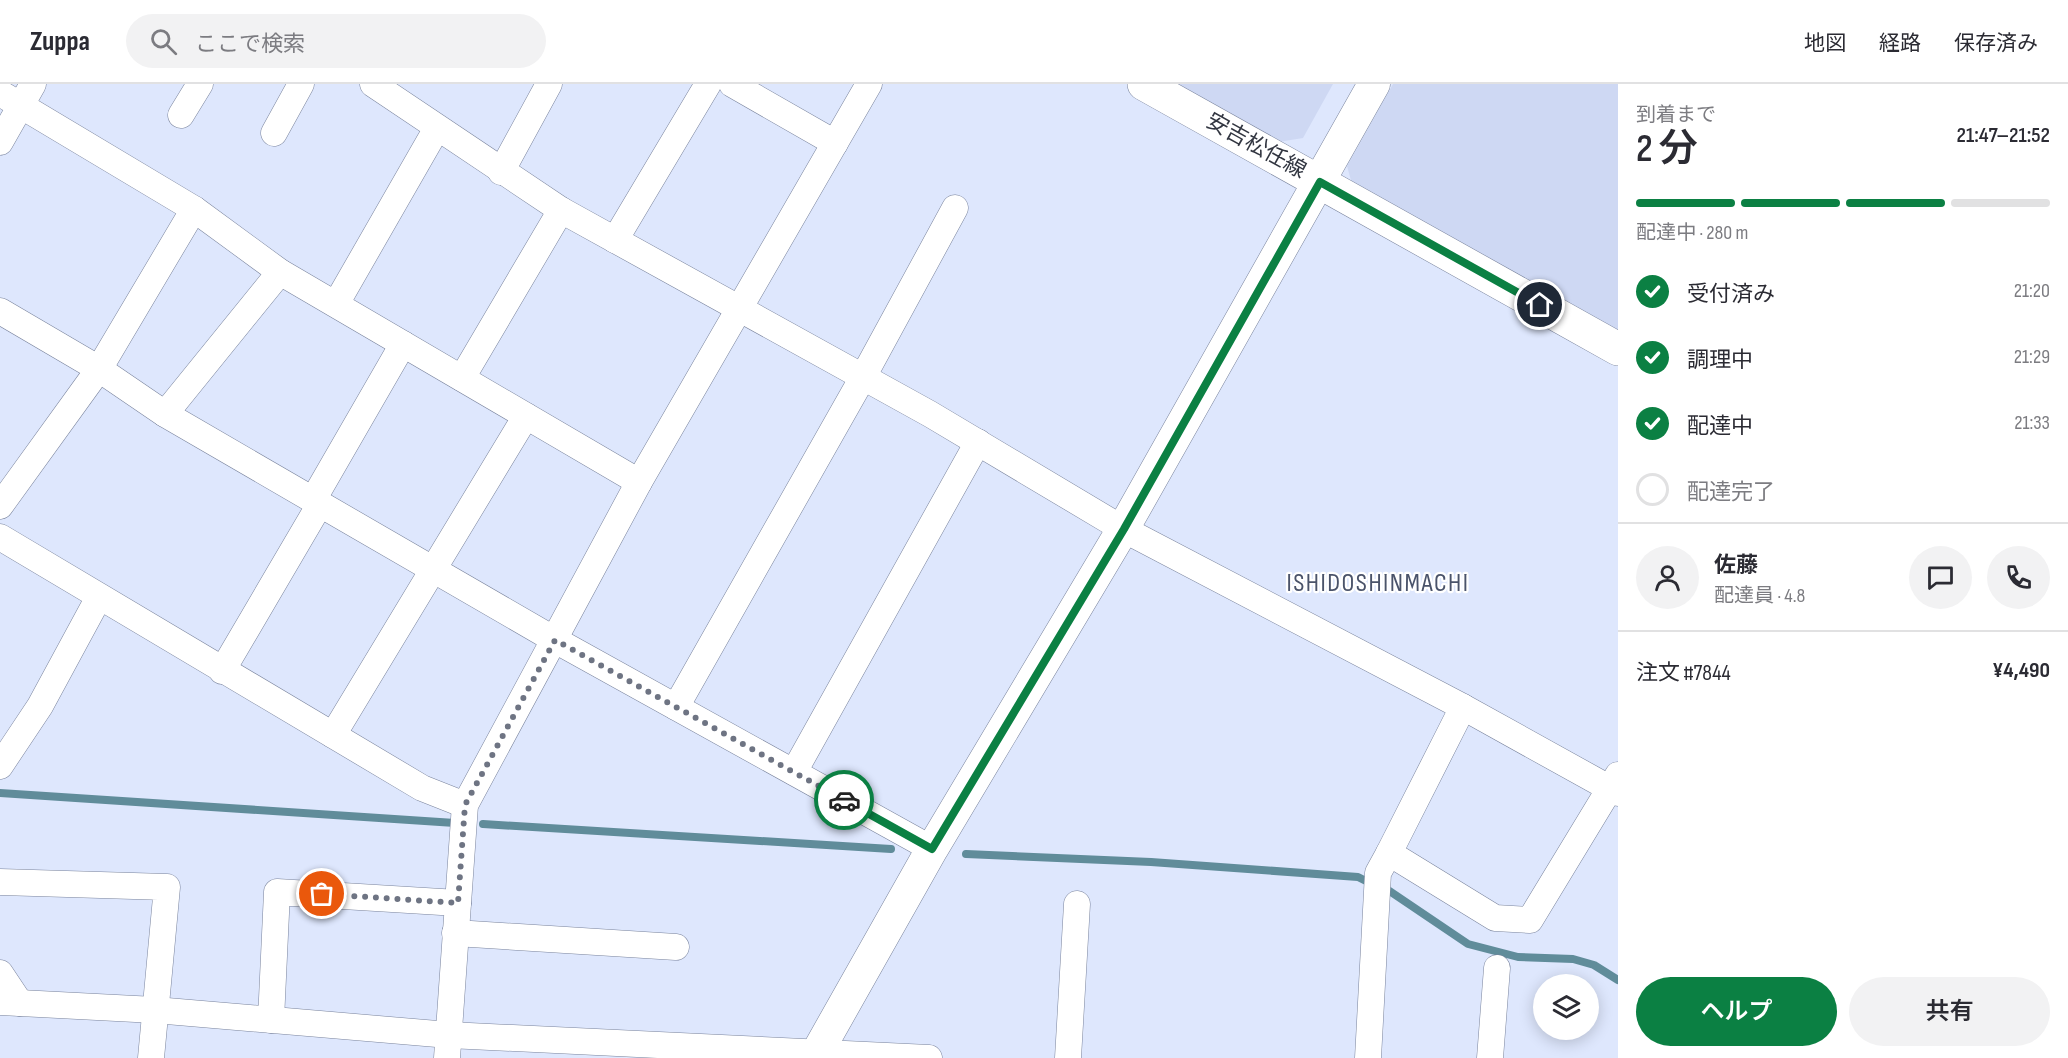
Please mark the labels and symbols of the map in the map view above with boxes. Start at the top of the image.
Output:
street label: 安吉松任線 [1201,108,1311,184]
pin [1514,279,1565,330]
district label: ISHIDOSHINMACHI [1286,568,1470,599]
courier [814,770,874,830]
pin [296,868,347,919]

